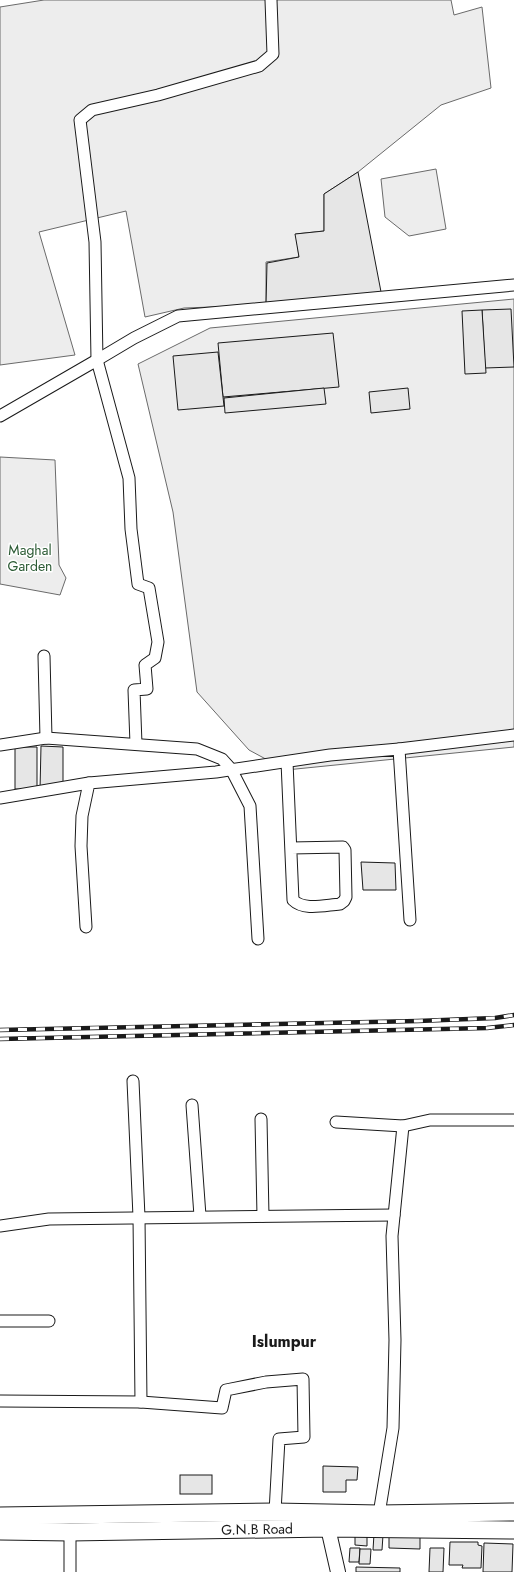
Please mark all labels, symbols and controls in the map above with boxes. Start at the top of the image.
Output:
park label: Maghal Garden [8,540,52,576]
district label: Islumpur [252,1330,317,1353]
street label: G.N.B Road [221,1518,293,1540]

